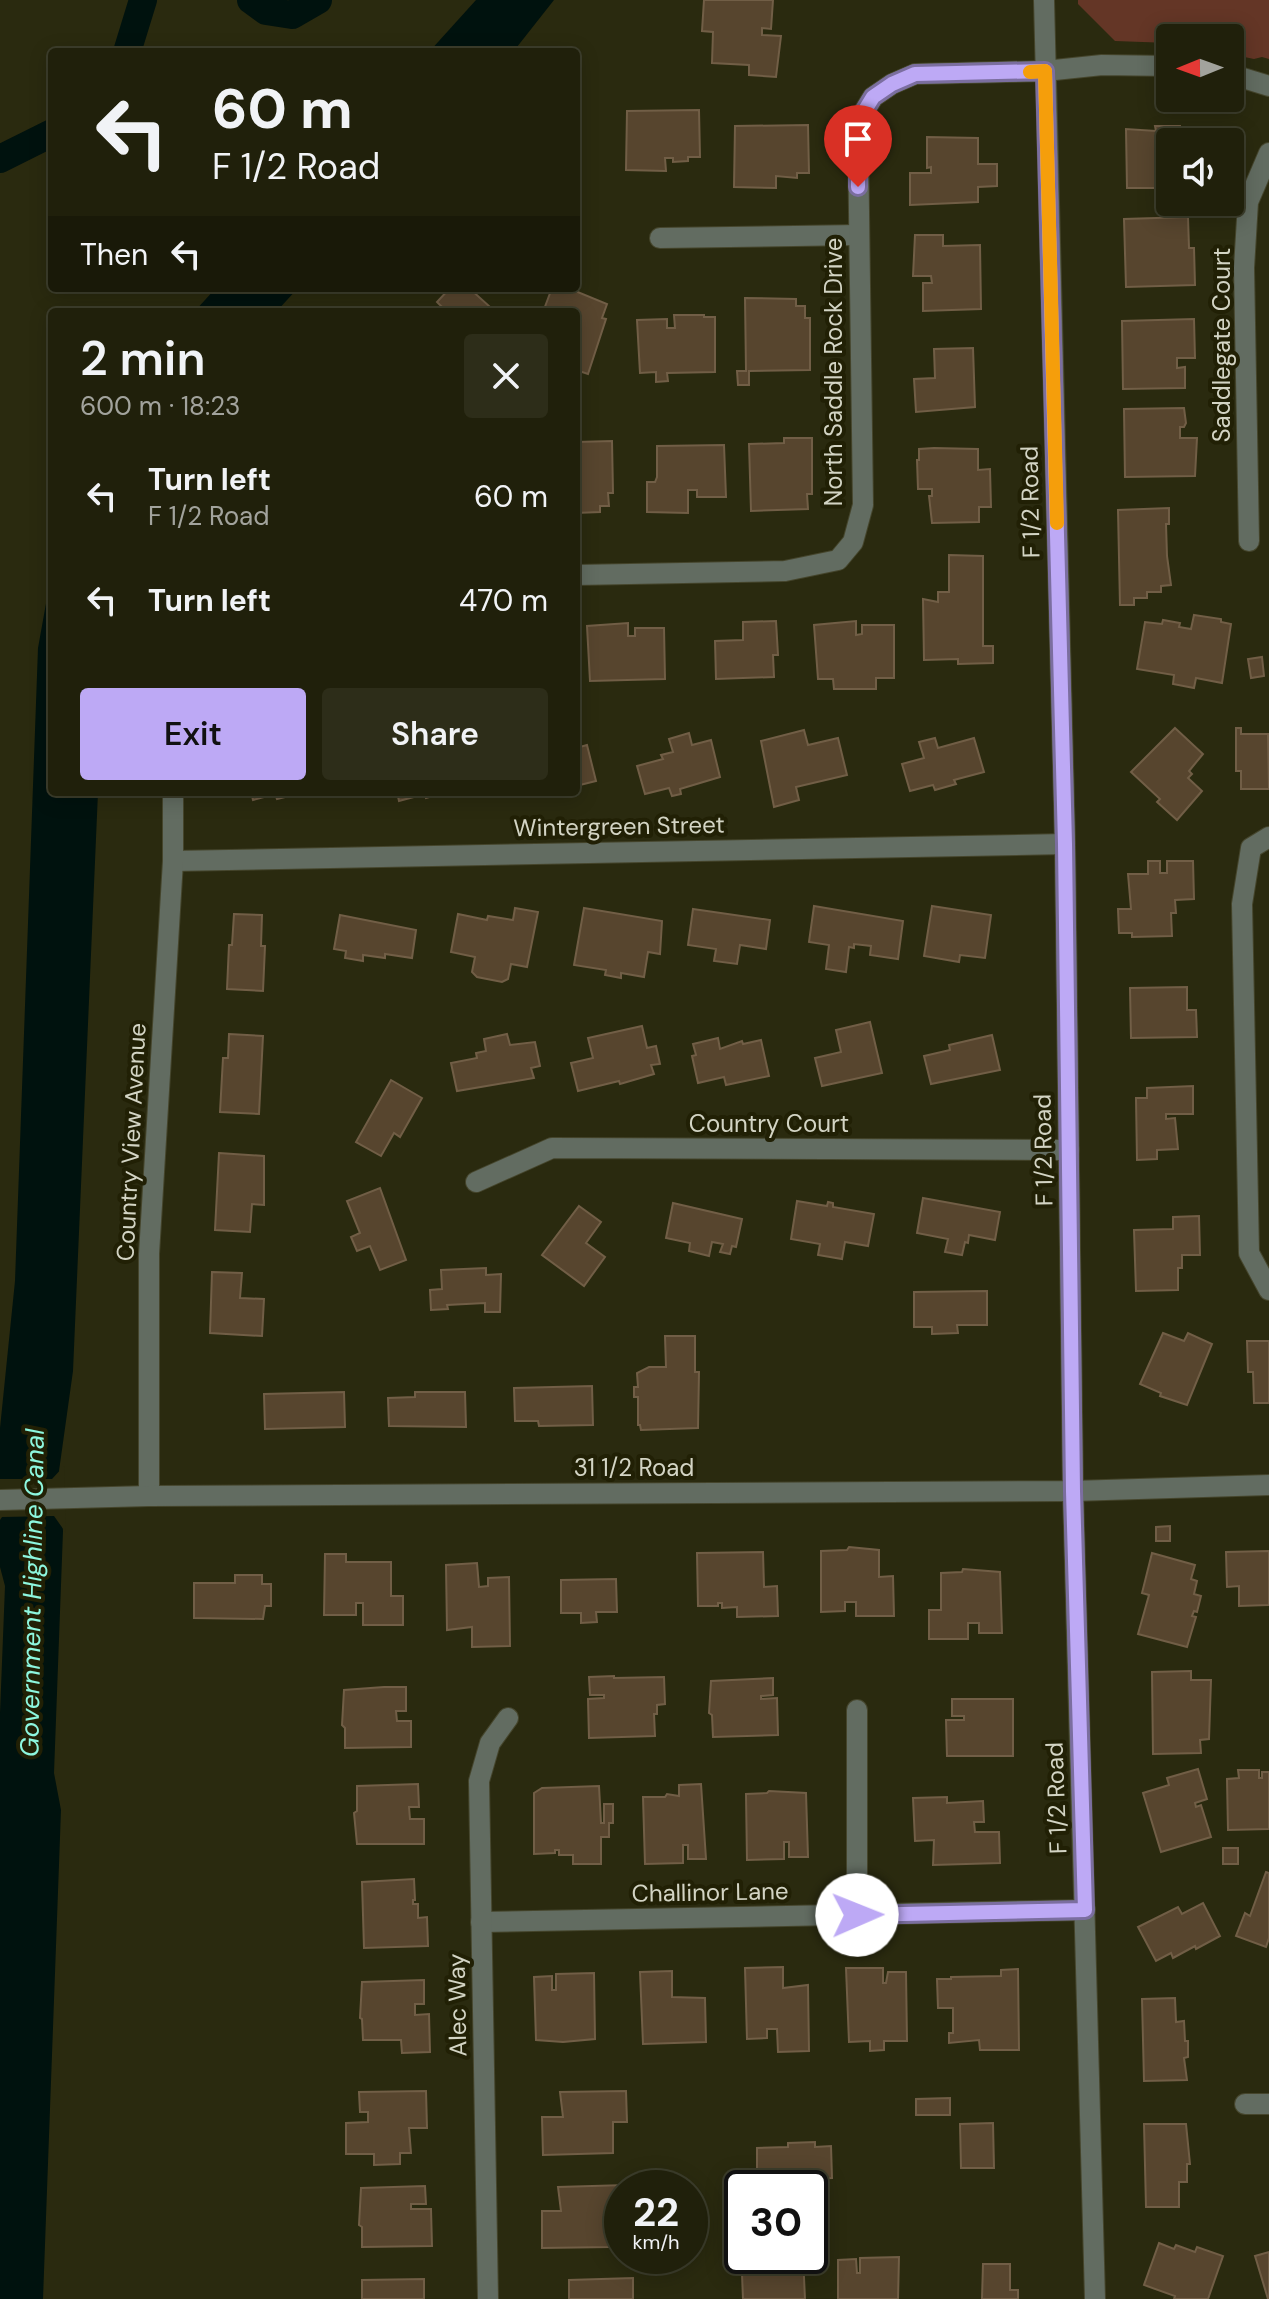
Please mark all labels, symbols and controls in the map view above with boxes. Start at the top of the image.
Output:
north arrow [1156,24,1244,112]
map controls [1156,24,1244,216]
text: 60 m [212,72,353,145]
icon: left [80,80,184,184]
pin [824,105,892,187]
icon: arrive [836,117,880,161]
button: sound [1156,128,1244,216]
text: F 1/2 Road [212,143,380,190]
icon: left [164,232,208,276]
text: Then [80,235,148,274]
street label: North Saddle Rock Drive [818,238,849,506]
street label: Saddlegate Court [1206,248,1237,442]
text: 2 min [80,327,206,390]
button: close [464,334,548,418]
text: 600 m · 18:23 [80,389,240,423]
street label: F 1/2 Road [1014,446,1046,558]
text: Turn left [148,460,271,499]
icon: left [80,474,124,518]
text: 60 m [474,477,548,516]
text: F 1/2 Road [148,499,270,533]
icon: left [80,578,124,622]
text: Turn left [148,581,271,620]
text: 470 m [459,581,548,620]
button: Exit [80,688,306,780]
button: Share [322,688,548,780]
street label: Wintergreen Street [513,809,725,843]
street label: Country View Avenue [109,1022,153,1262]
street label: F 1/2 Road [1027,1094,1059,1206]
street label: Country Court [689,1108,849,1139]
water label: Government Highline Canal [12,1427,52,1757]
street label: 31 1/2 Road [574,1452,694,1483]
street label: F 1/2 Road [1039,1741,1073,1855]
position arrow [815,1873,899,1957]
street label: Challinor Lane [631,1875,789,1909]
street label: Alec Way [441,1953,473,2057]
speed limit sign: 30 [724,2170,828,2274]
text: 22 [633,2186,679,2238]
text: km/h [632,2229,680,2255]

